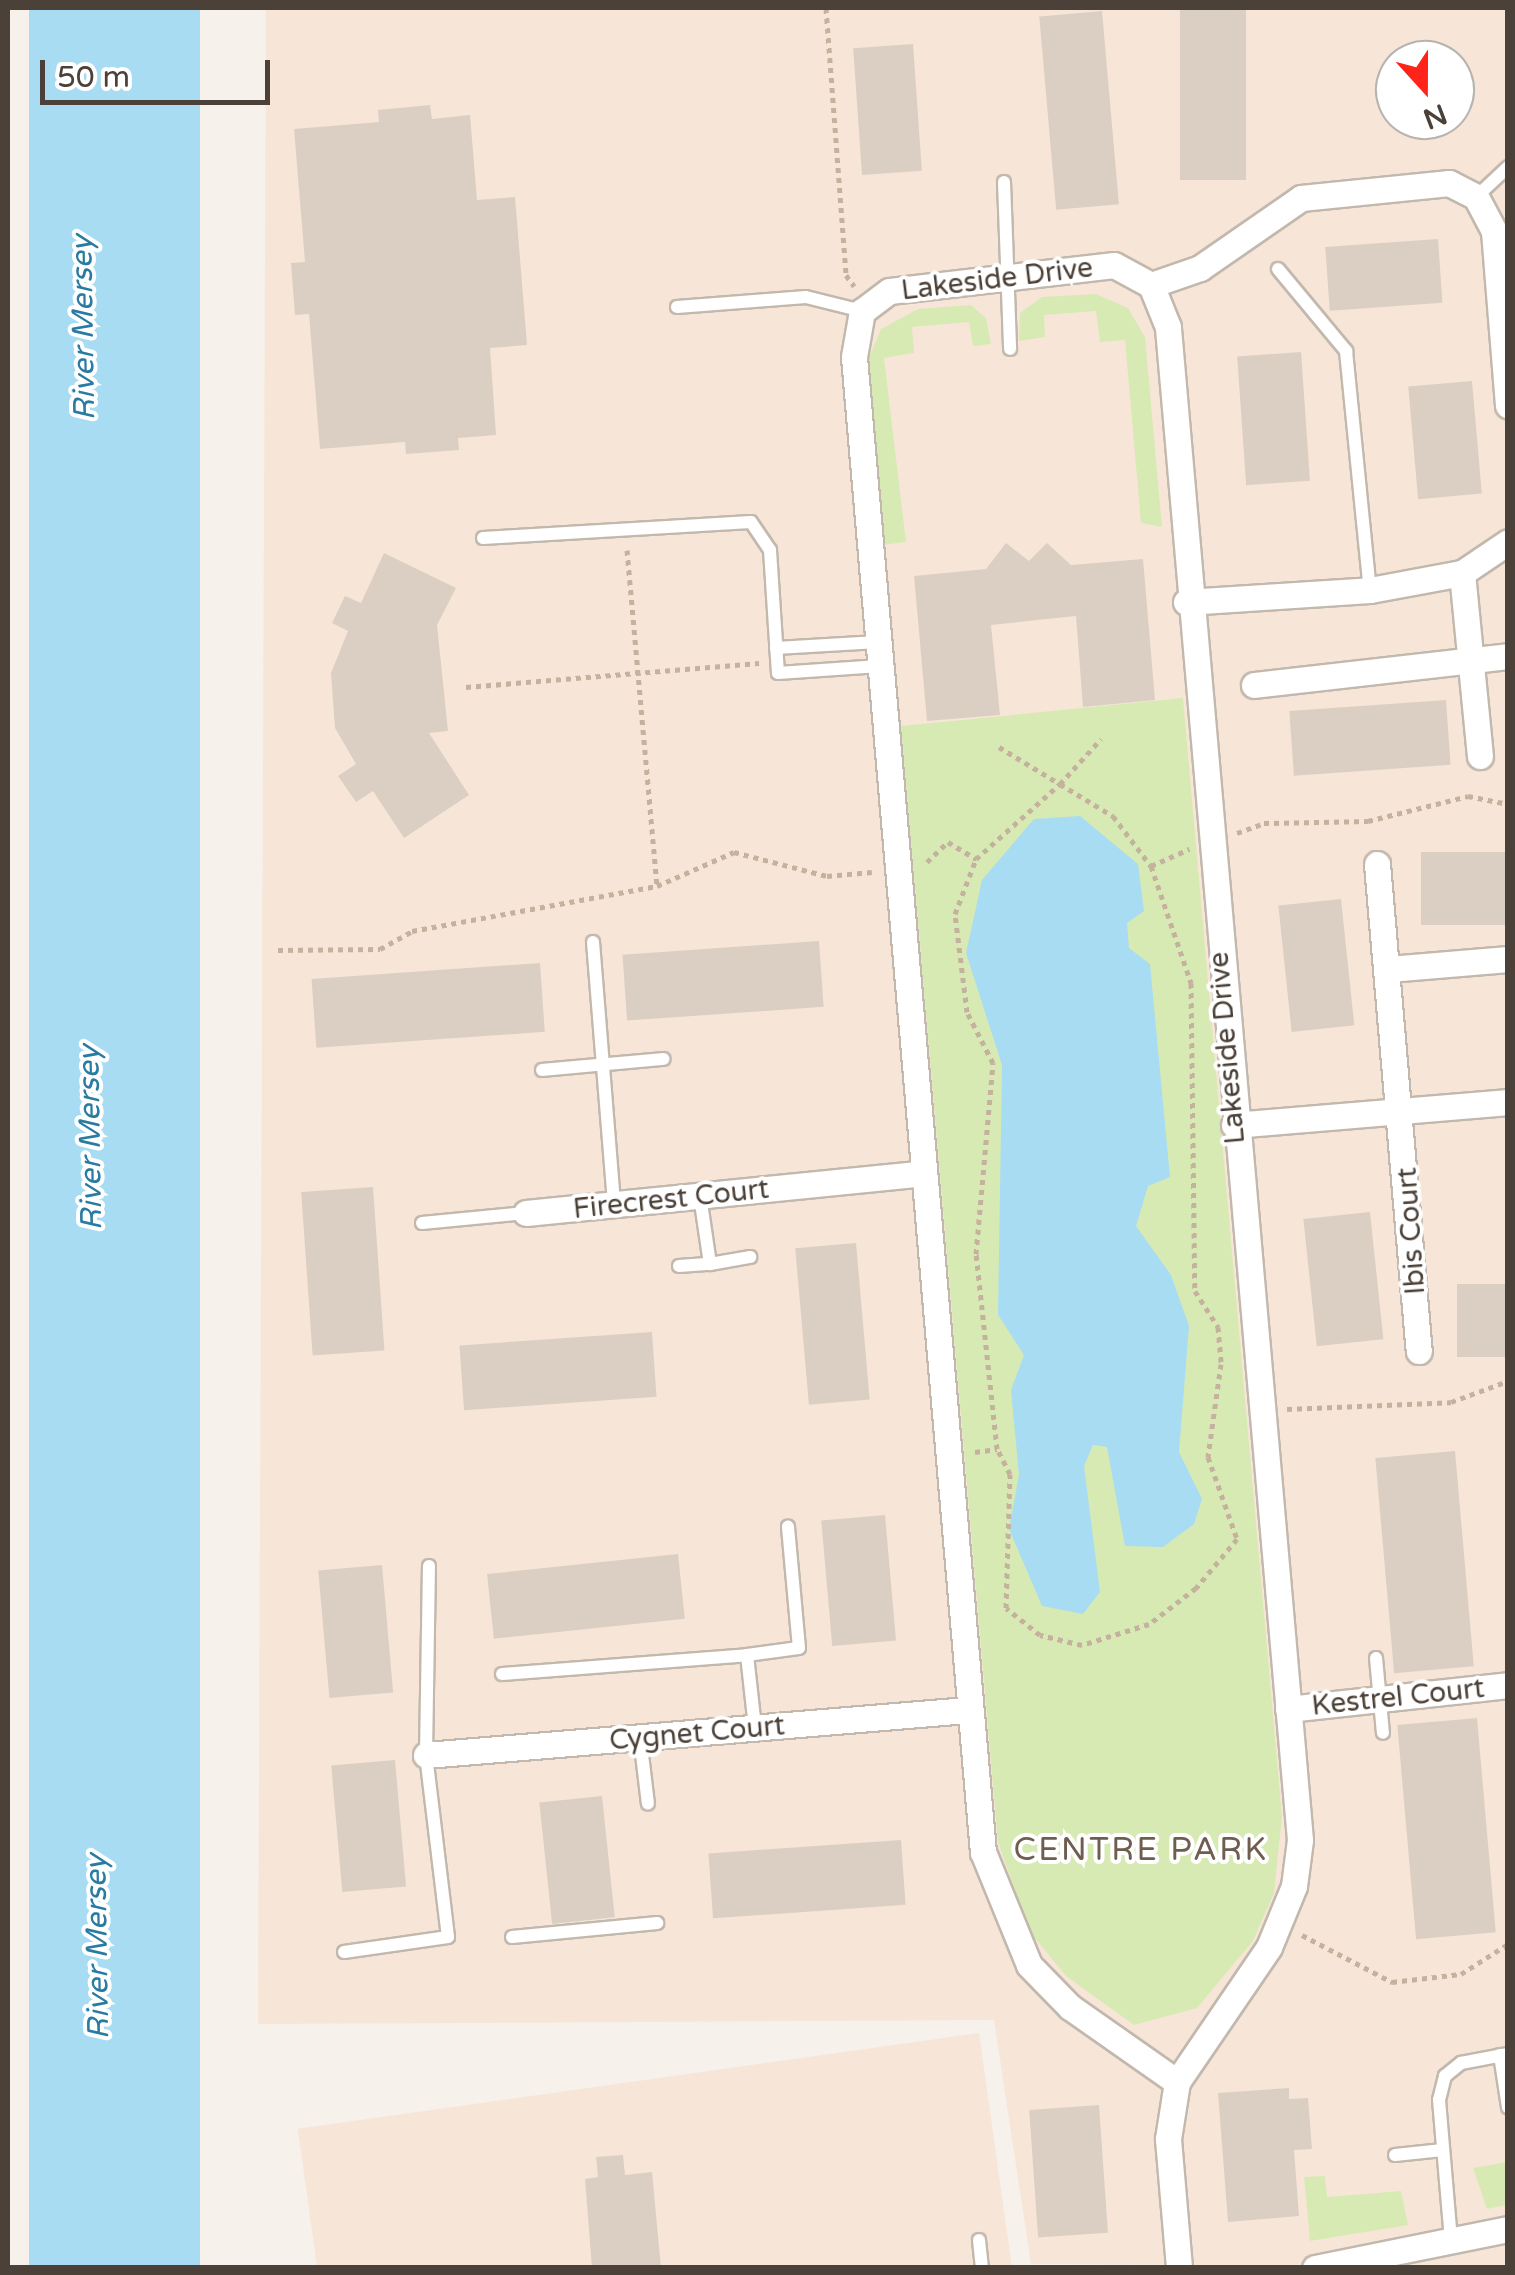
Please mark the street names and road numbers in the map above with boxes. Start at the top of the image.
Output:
street label: Lakeside Drive [899,251,1095,307]
street label: Lakeside Drive [1202,950,1252,1146]
street label: Ibis Court [1390,1166,1432,1296]
street label: Firecrest Court [571,1172,771,1226]
street label: Kestrel Court [1310,1671,1486,1723]
street label: Cygnet Court [608,1709,786,1757]

